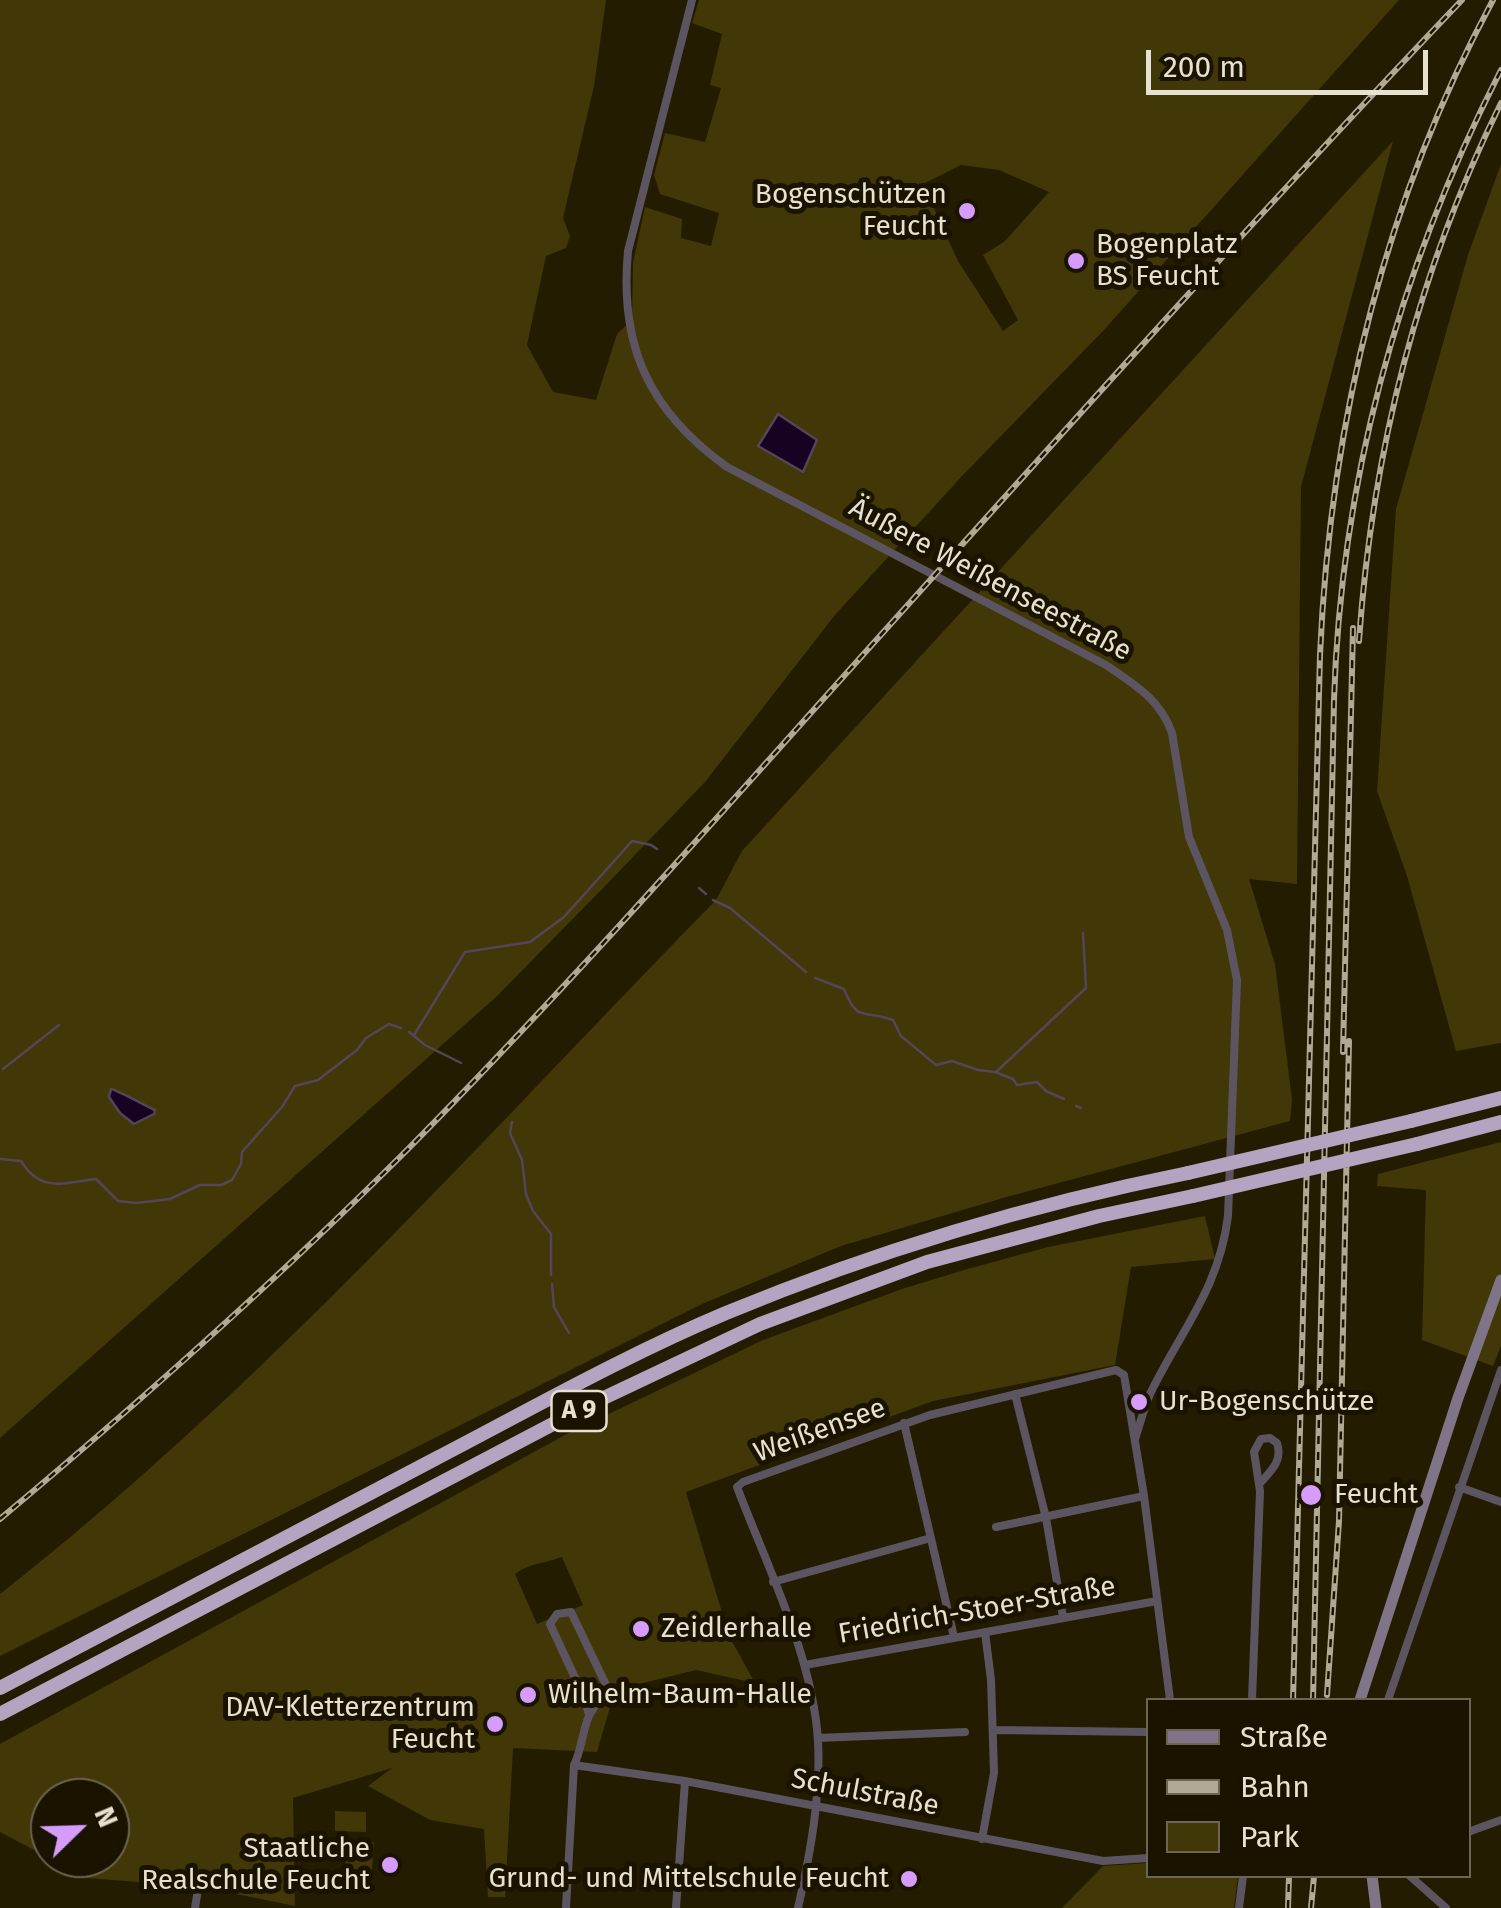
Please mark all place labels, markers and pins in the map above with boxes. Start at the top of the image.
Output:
place label: Bogenschützen Feucht [755,178,947,244]
marker: Bogenschützen Feucht [956,200,978,222]
place label: Bogenplatz BS Feucht [1096,228,1237,294]
marker: Bogenplatz BS Feucht [1065,250,1087,272]
place label: Ur-Bogenschütze [1159,1385,1374,1419]
marker: Ur-Bogenschütze [1128,1391,1150,1413]
place label: Feucht [1334,1478,1418,1512]
marker: Feucht [1298,1482,1324,1508]
place label: Zeidlerhalle [661,1612,812,1646]
marker: Zeidlerhalle [630,1618,652,1640]
place label: Wilhelm-Baum-Halle [548,1678,812,1712]
marker: Wilhelm-Baum-Halle [517,1684,539,1706]
place label: DAV-Kletterzentrum Feucht [225,1691,475,1757]
marker: DAV-Kletterzentrum Feucht [484,1713,506,1735]
place label: Staatliche Realschule Feucht [141,1832,370,1898]
marker: Staatliche Realschule Feucht [379,1854,401,1876]
place label: Grund- und Mittelschule Feucht [488,1862,889,1896]
marker: Grund- und Mittelschule Feucht [898,1868,920,1890]

